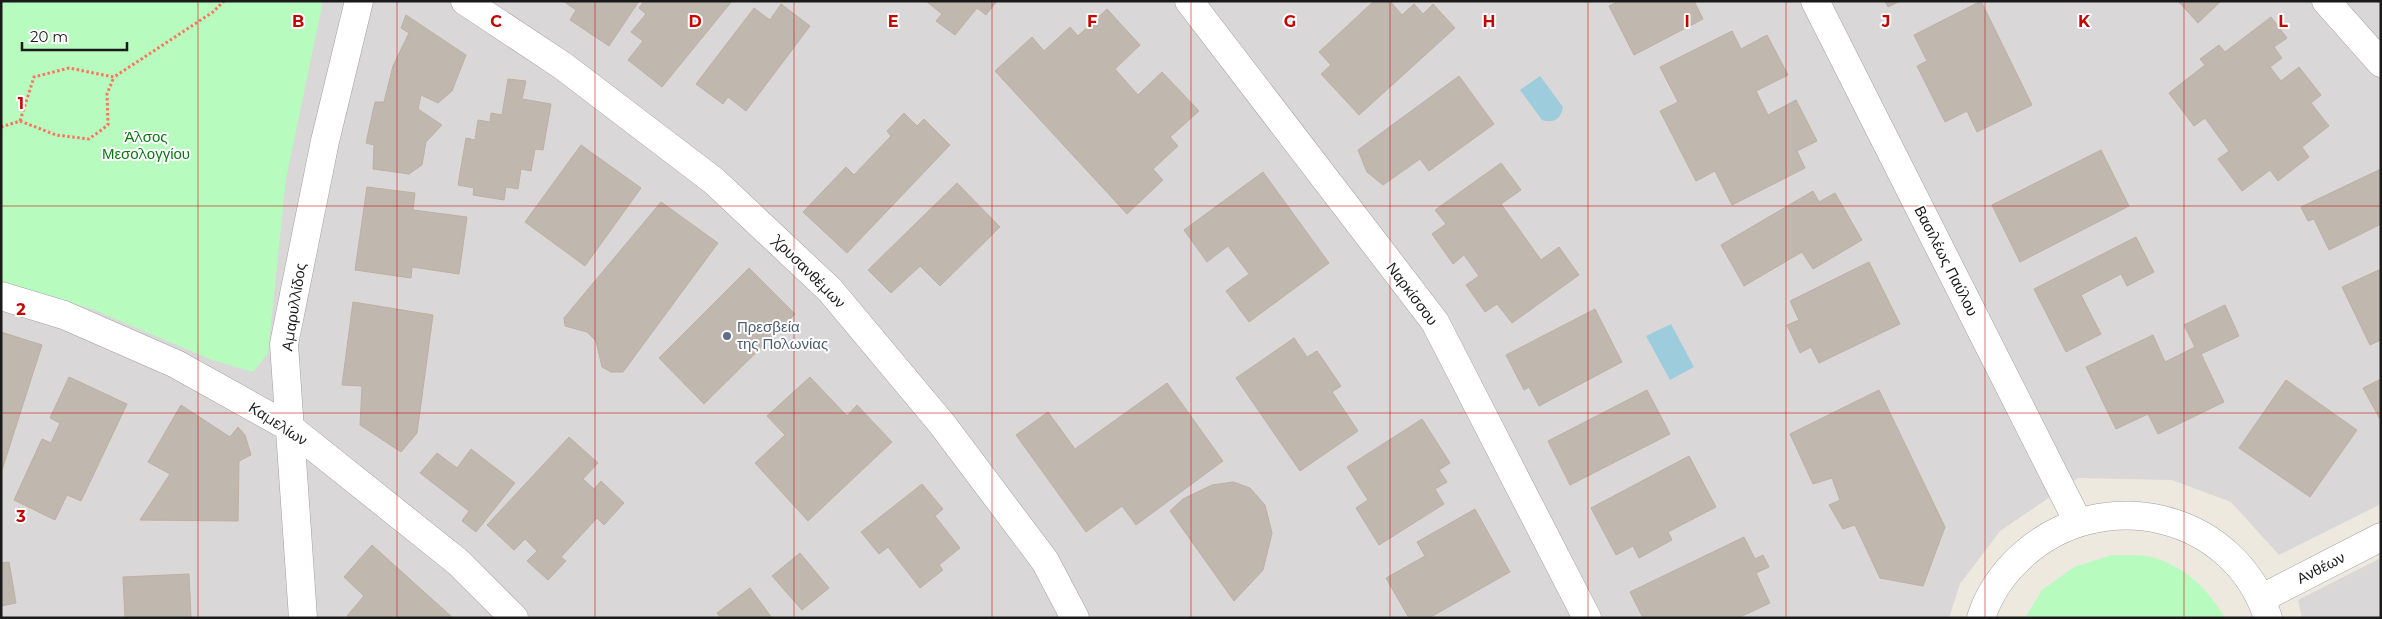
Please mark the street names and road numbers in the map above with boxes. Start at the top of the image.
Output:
street label: Βασιλέως Παύλου [1910,202,1982,319]
street label: Χρυσανθέμων [768,230,850,312]
street label: Ναρκίσσου [1383,258,1442,329]
street label: Αμαρυλλίδος [277,261,310,352]
street label: Καμελίων [245,398,311,450]
street label: Ανθέων [2294,547,2348,588]

